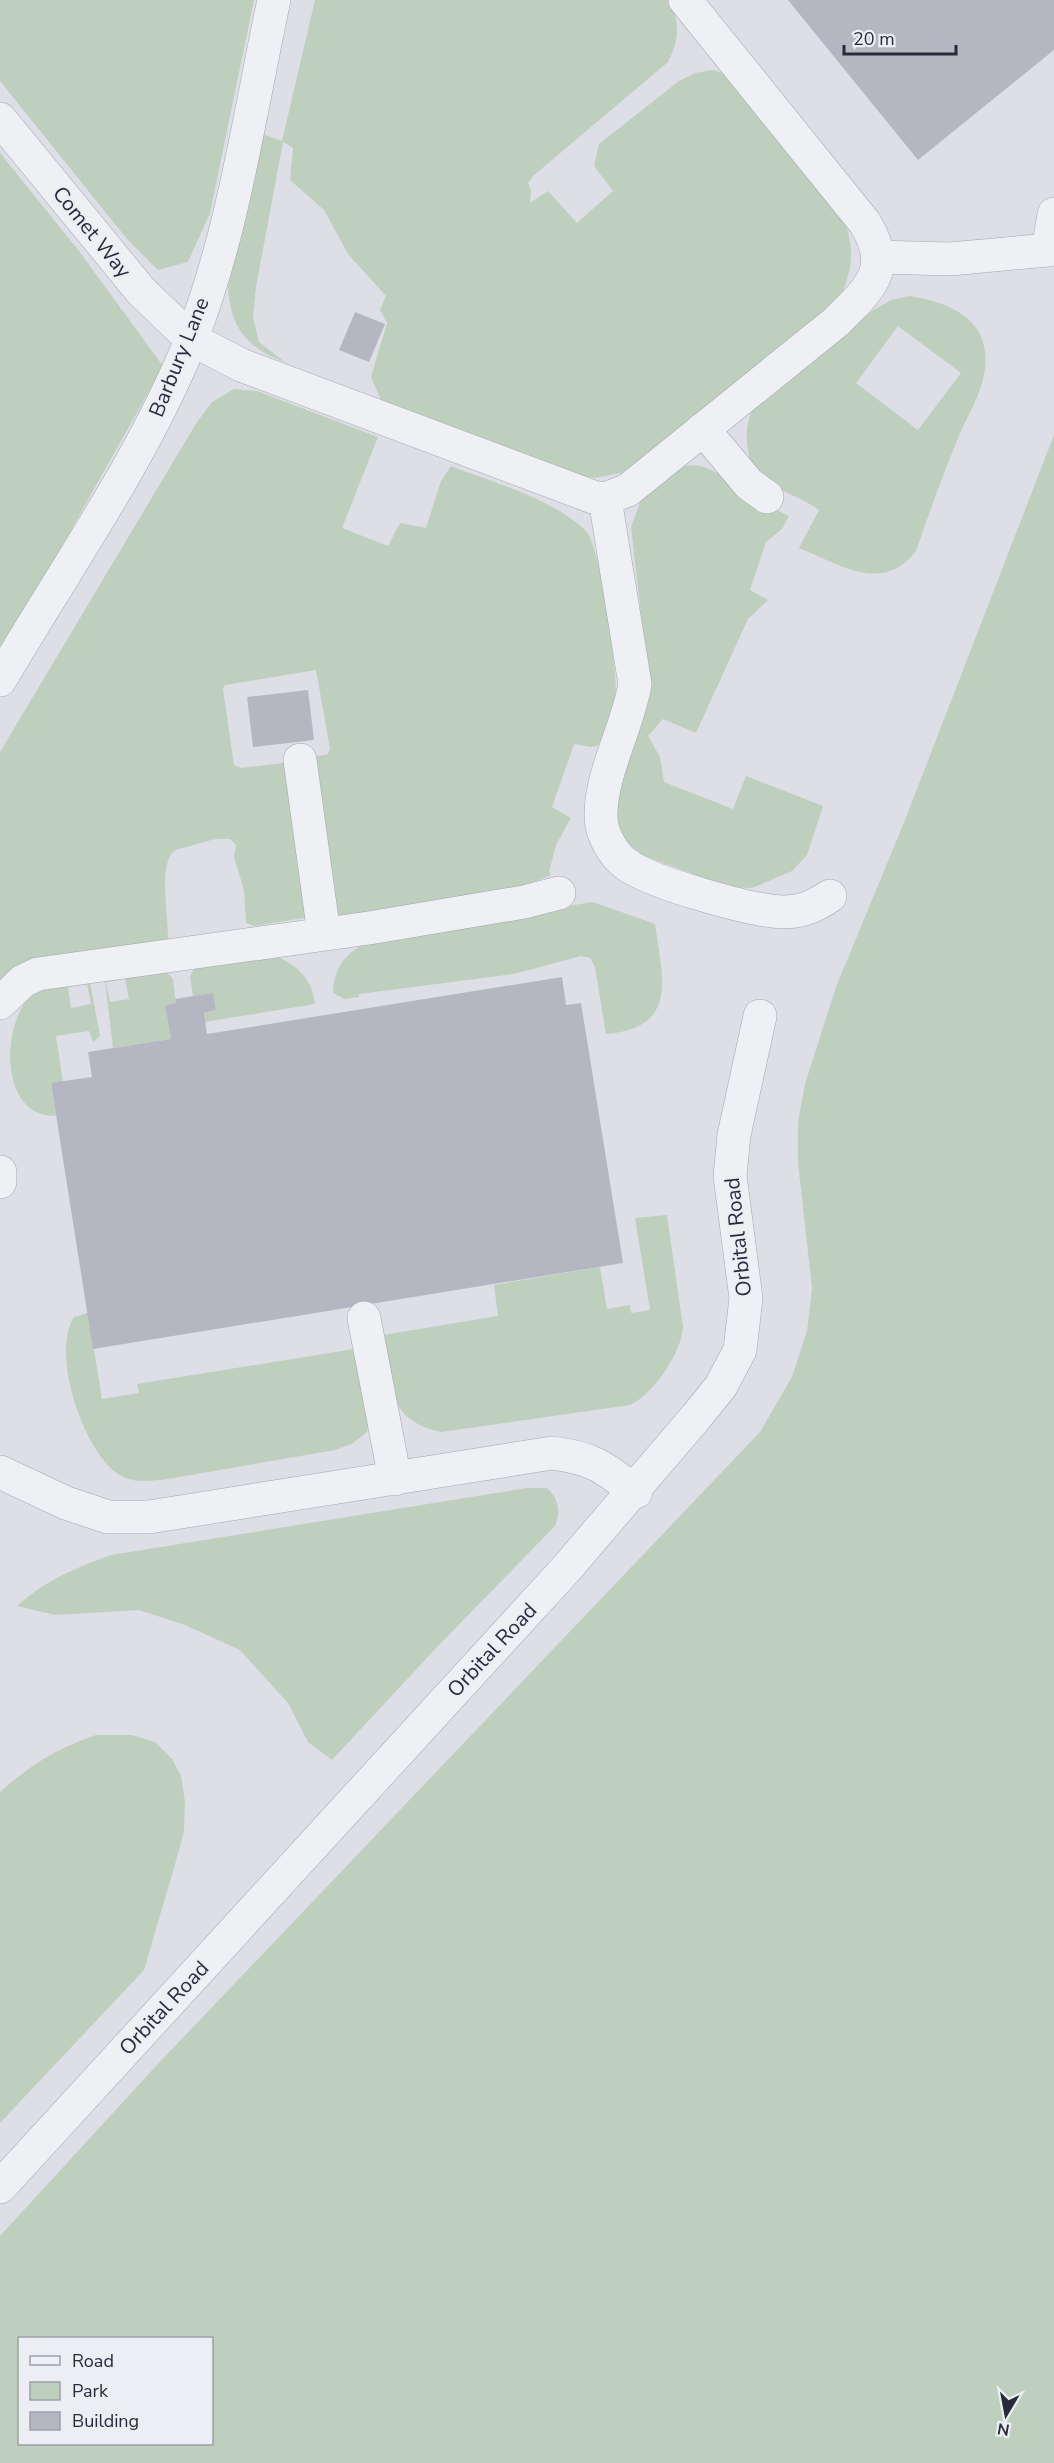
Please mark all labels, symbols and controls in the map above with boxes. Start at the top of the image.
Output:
scale bar [844,18,956,56]
text: 20 m [853,27,895,51]
street label: Comet Way [46,180,138,284]
street label: Barbury Lane [142,293,216,421]
street label: Orbital Road [718,1176,758,1298]
street label: Orbital Road [441,1597,543,1703]
street label: Orbital Road [113,1955,215,2061]
legend [18,2337,213,2445]
text: Road [72,2349,114,2373]
text: Park [72,2379,109,2403]
north arrow [976,2385,1036,2445]
text: Building [72,2409,139,2433]
text: N [996,2417,1011,2441]

